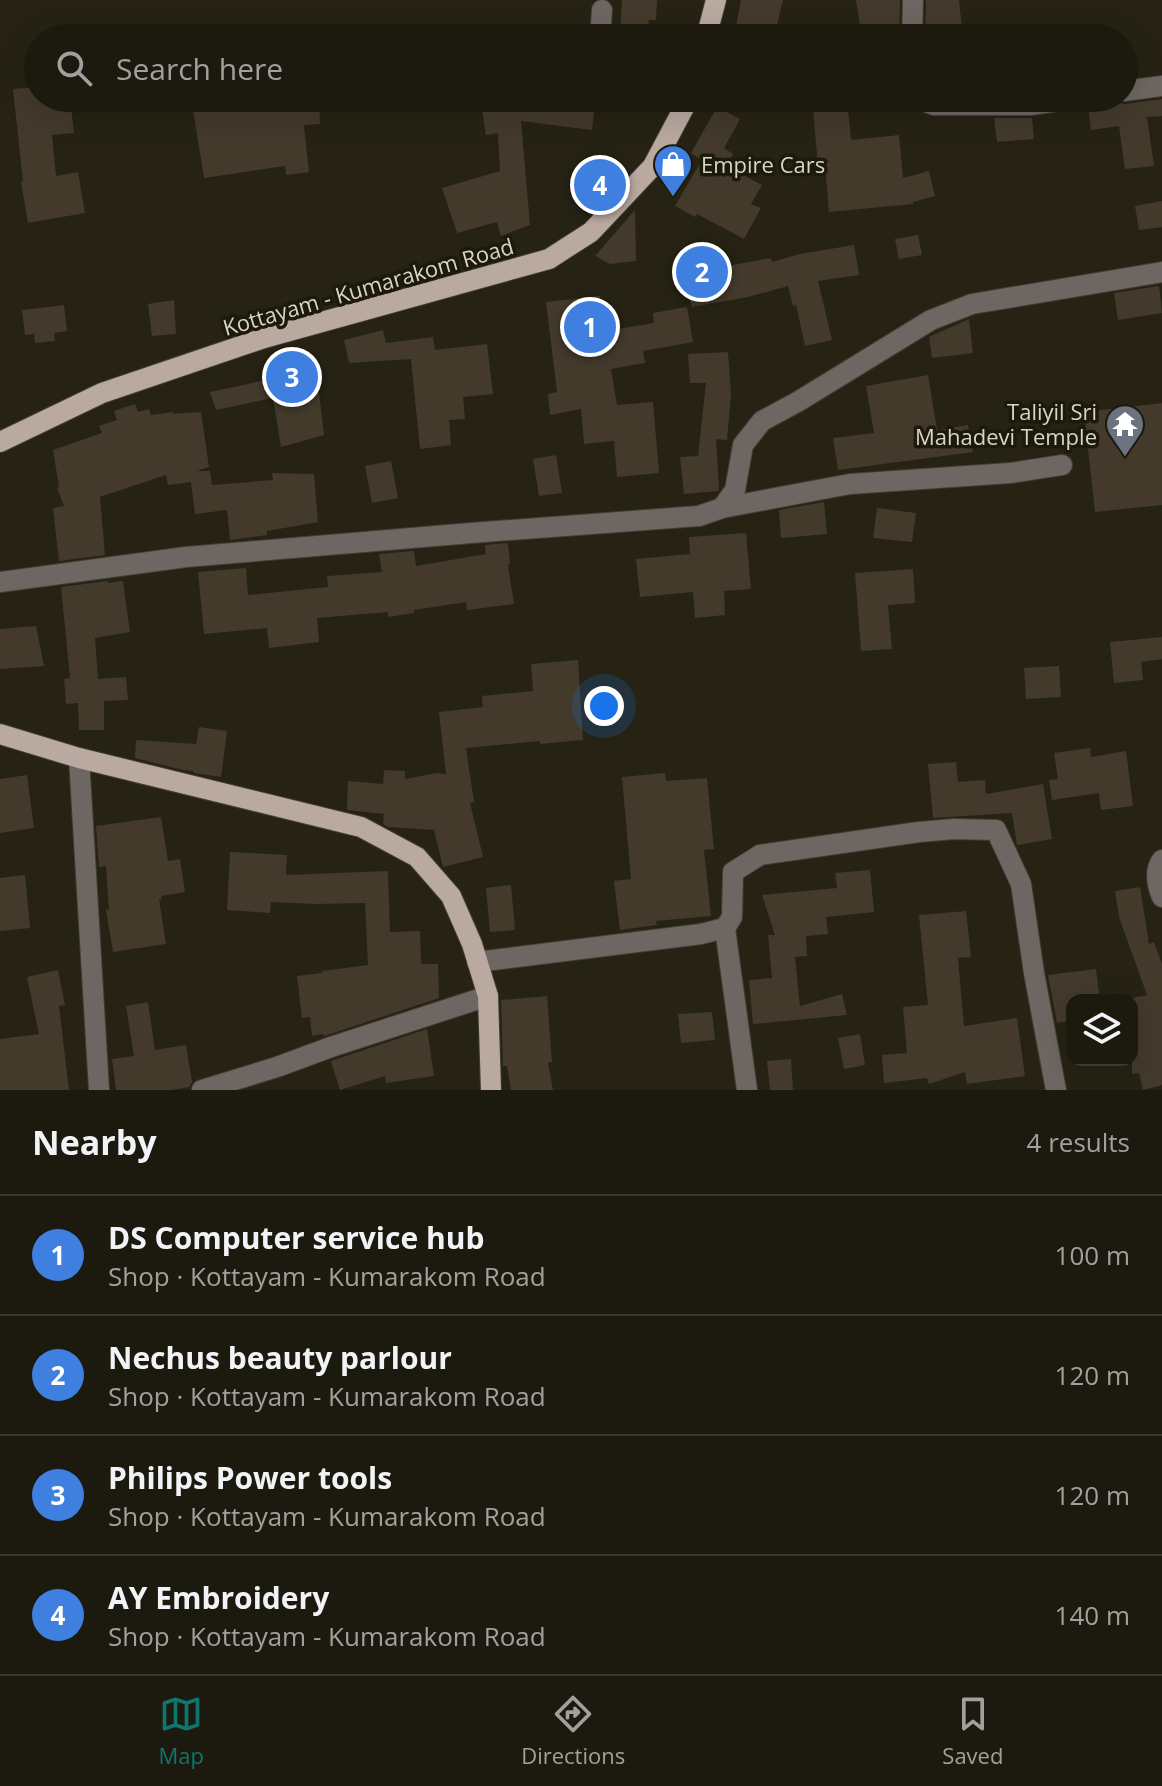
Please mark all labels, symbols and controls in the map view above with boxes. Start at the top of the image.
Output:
search box [24,24,1138,112]
icon: search [52,46,96,90]
text: Search here [116,48,283,89]
shop icon: Empire Cars [652,143,694,198]
place label: Empire Cars [701,149,825,179]
pin: 4 [574,155,626,215]
street label: Kottayam - Kumarakom Road [219,230,517,342]
pin: 2 [676,242,728,302]
pin: 1 [564,297,616,357]
pin: 3 [266,347,318,407]
place label: Taliyil Sri Mahadevi Temple [915,396,1097,451]
temple icon: Taliyil Sri Mahadevi Temple [1104,403,1146,458]
your location [584,686,624,726]
map controls [1066,994,1138,1066]
button: layers [1066,994,1138,1066]
text: Nearby [32,1119,157,1165]
text: 4 results [1027,1124,1130,1160]
text: DS Computer service hub [108,1217,484,1258]
text: 1 [51,1237,65,1273]
text: 100 m [1055,1237,1130,1273]
text: Shop · Kottayam - Kumarakom Road [108,1258,546,1294]
text: Nechus beauty parlour [108,1337,452,1378]
text: 2 [51,1357,65,1393]
text: 120 m [1055,1357,1130,1393]
text: Shop · Kottayam - Kumarakom Road [108,1378,546,1414]
text: Philips Power tools [108,1457,392,1498]
text: 3 [51,1477,65,1513]
text: 120 m [1055,1477,1130,1513]
text: Shop · Kottayam - Kumarakom Road [108,1498,546,1534]
text: AY Embroidery [108,1577,329,1618]
text: 4 [51,1597,65,1633]
text: 140 m [1055,1597,1130,1633]
text: Shop · Kottayam - Kumarakom Road [108,1618,546,1654]
tab: Map [159,1692,204,1770]
tab: Directions [521,1692,625,1770]
tab: Saved [942,1692,1003,1770]

